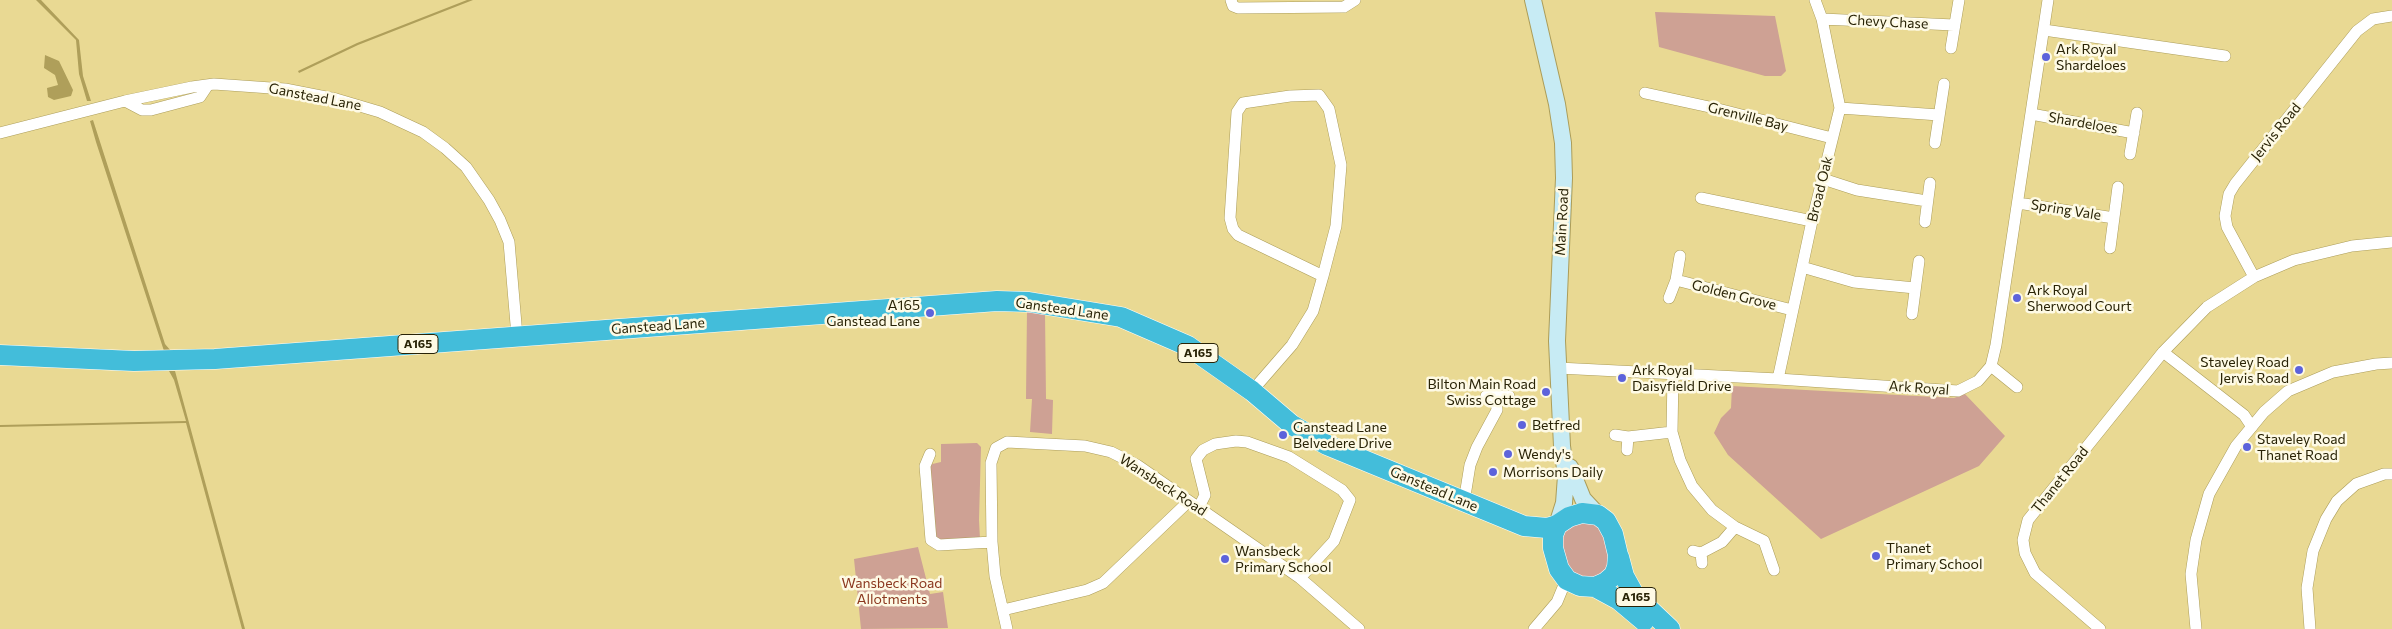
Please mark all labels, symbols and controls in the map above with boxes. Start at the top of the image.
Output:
street label: Chevy Chase [1847,12,1929,32]
place label: Ark Royal Shardeloes [2056,41,2126,74]
marker: Ark Royal Shardeloes [2040,51,2052,63]
street label: Ganstead Lane [267,80,363,114]
street label: Grenville Bay [1706,99,1790,135]
street label: Jervis Road [2248,100,2304,164]
street label: Shardeloes [2047,109,2119,137]
street label: Broad Oak [1804,154,1836,224]
street label: Main Road [1552,188,1572,256]
street label: Spring Vale [2030,196,2102,224]
street label: Golden Grove [1690,276,1778,314]
place label: Ark Royal Sherwood Court [2027,282,2132,314]
marker: Ark Royal Sherwood Court [2011,292,2023,304]
street label: Ganstead Lane [1014,294,1110,324]
place label: A165 Ganstead Lane [826,297,920,330]
marker: A165 Ganstead Lane [924,307,936,319]
street label: Ganstead Lane [611,314,705,338]
road number: A165 [398,334,438,354]
road number: A165 [1178,343,1218,362]
place label: Staveley Road Jervis Road [2200,354,2289,387]
place label: Ark Royal Daisyfield Drive [1632,362,1731,394]
marker: Staveley Road Jervis Road [2293,364,2305,376]
marker: Ark Royal Daisyfield Drive [1616,372,1628,384]
place label: Bilton Main Road Swiss Cottage [1428,376,1536,408]
street label: Ark Royal [1888,378,1950,398]
marker: Bilton Main Road Swiss Cottage [1540,386,1552,398]
place label: Betfred [1532,417,1580,433]
place label: Ganstead Lane Belvedere Drive [1293,419,1392,452]
marker: Betfred [1516,419,1528,431]
marker: Ganstead Lane Belvedere Drive [1277,429,1289,441]
place label: Staveley Road Thanet Road [2257,431,2346,464]
marker: Staveley Road Thanet Road [2241,441,2253,453]
street label: Thanet Road [2028,443,2092,517]
place label: Wendy's [1518,446,1571,462]
marker: Wendy's [1502,448,1514,460]
street label: Wansbeck Road [1116,451,1210,519]
street label: Ganstead Lane [1388,463,1480,515]
place label: Morrisons Daily [1503,464,1603,480]
marker: Morrisons Daily [1487,466,1499,478]
place label: Thanet Primary School [1886,540,1982,572]
place label: Wansbeck Primary School [1235,543,1331,576]
marker: Thanet Primary School [1870,550,1882,562]
marker: Wansbeck Primary School [1219,553,1231,565]
park label: Wansbeck Road Allotments [842,575,942,608]
road number: A165 [1616,588,1656,606]

